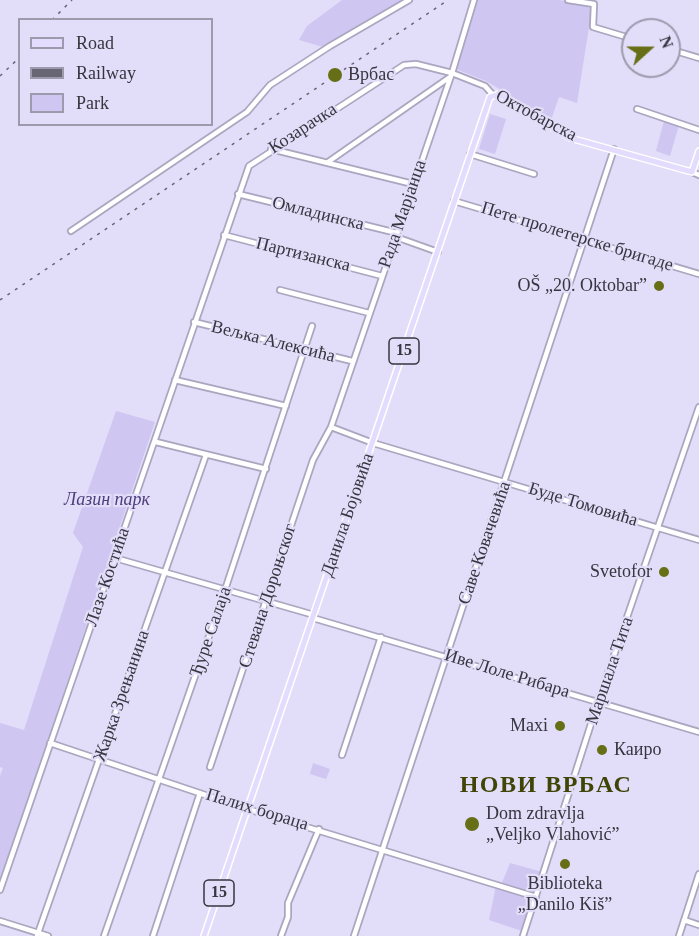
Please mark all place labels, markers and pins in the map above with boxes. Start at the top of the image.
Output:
place label: Врбас [348,64,394,86]
marker: Врбас [326,66,344,84]
place label: OŠ „20. Oktobar” [518,275,647,297]
marker: OŠ „20. Oktobar” [652,279,666,293]
place label: Svetofor [590,561,652,583]
marker: Svetofor [657,565,671,579]
place label: Maxi [510,715,548,737]
marker: Maxi [553,719,567,733]
place label: Каиро [614,739,661,761]
marker: Каиро [595,743,609,757]
place label: Dom zdravlja „Veljko Vlahović” [486,803,619,846]
marker: Dom zdravlja „Veljko Vlahović” [463,815,481,833]
marker: Biblioteka „Danilo Kiš” [558,857,572,871]
place label: Biblioteka „Danilo Kiš” [518,873,612,916]

